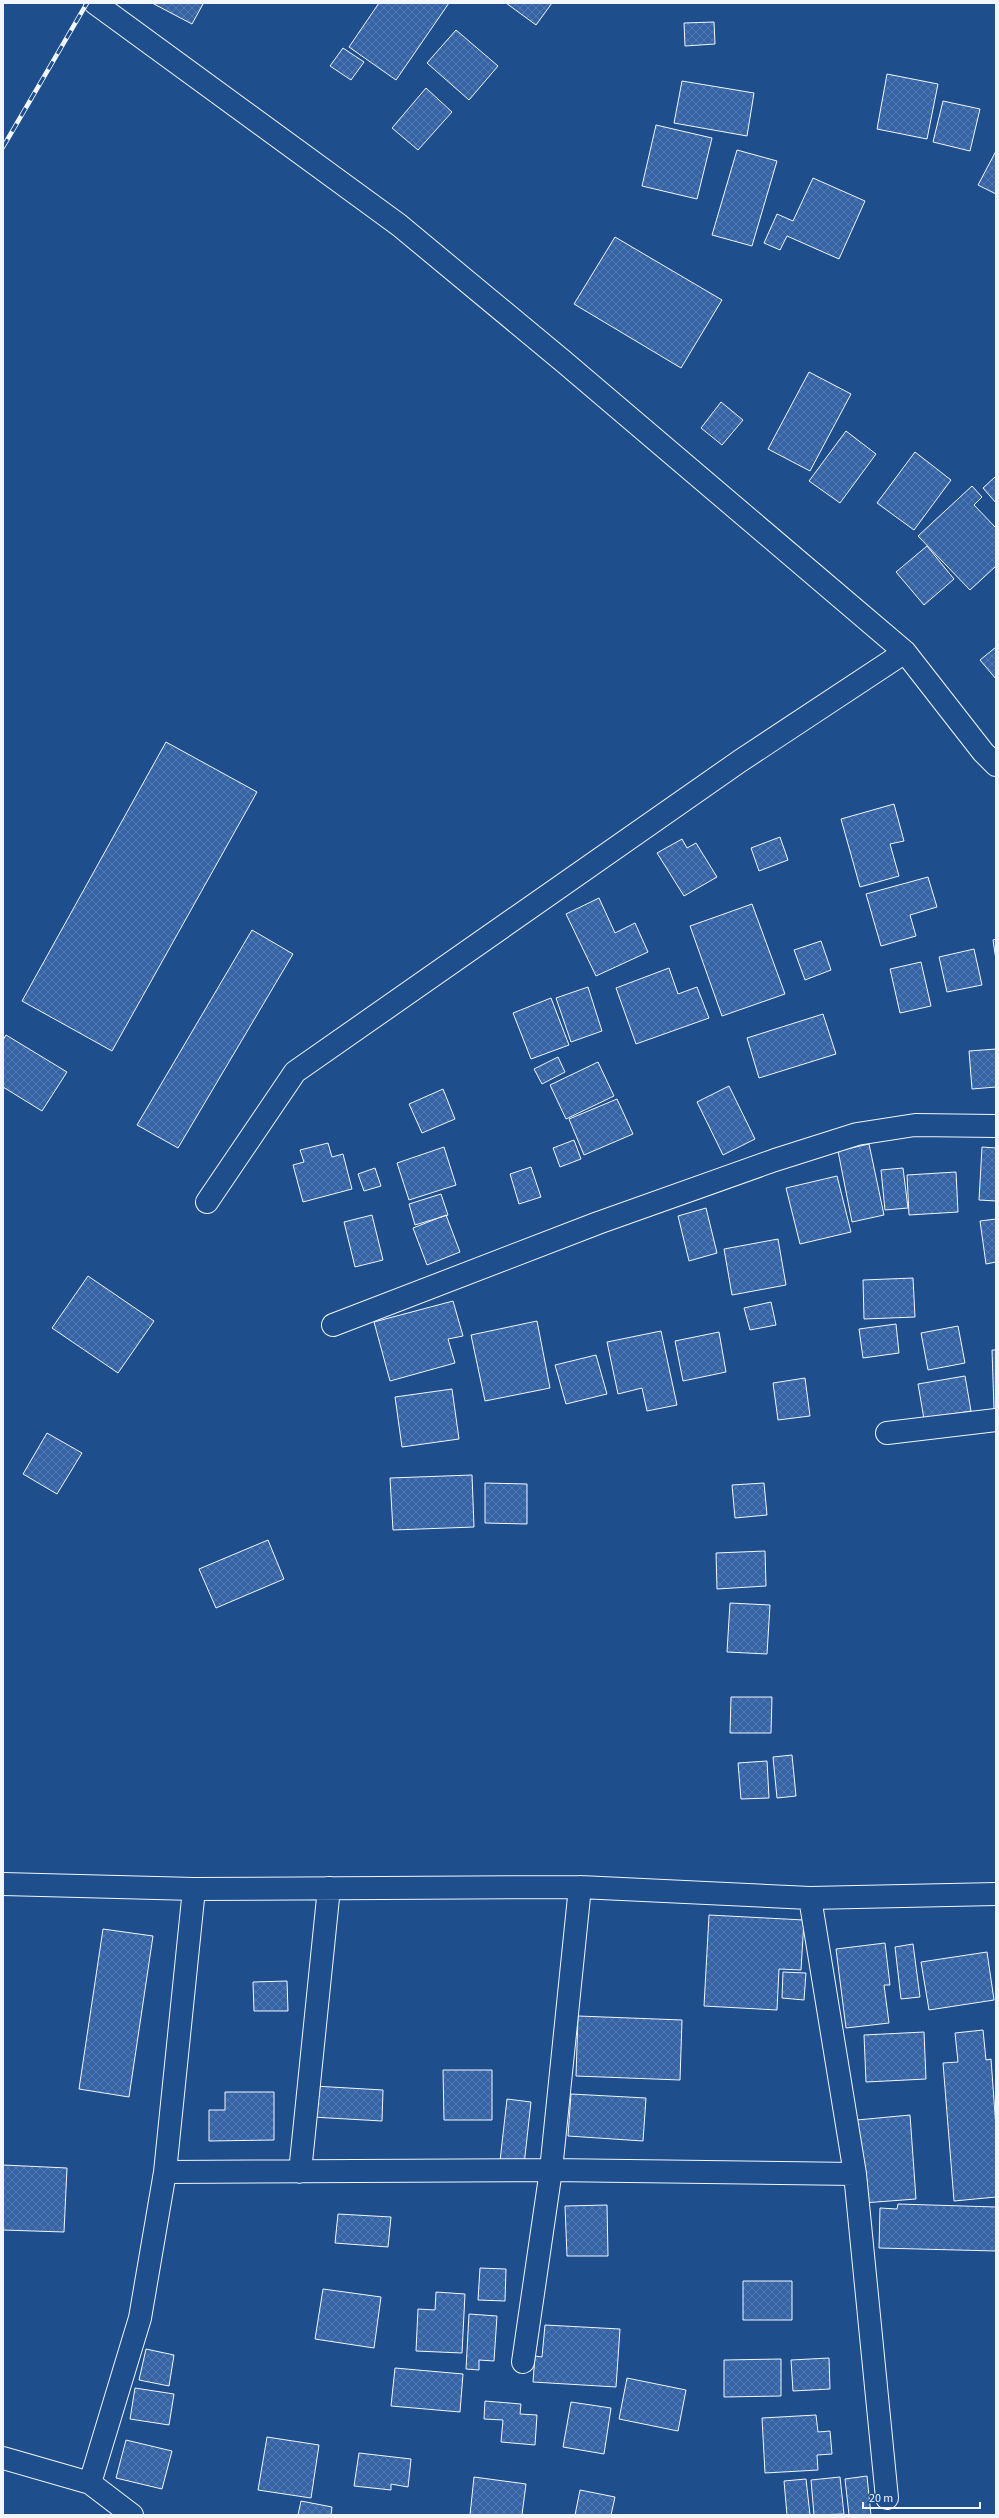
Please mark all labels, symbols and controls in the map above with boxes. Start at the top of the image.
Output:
scale bar [863,2484,980,2510]
text: 20 m [869,2490,893,2507]

